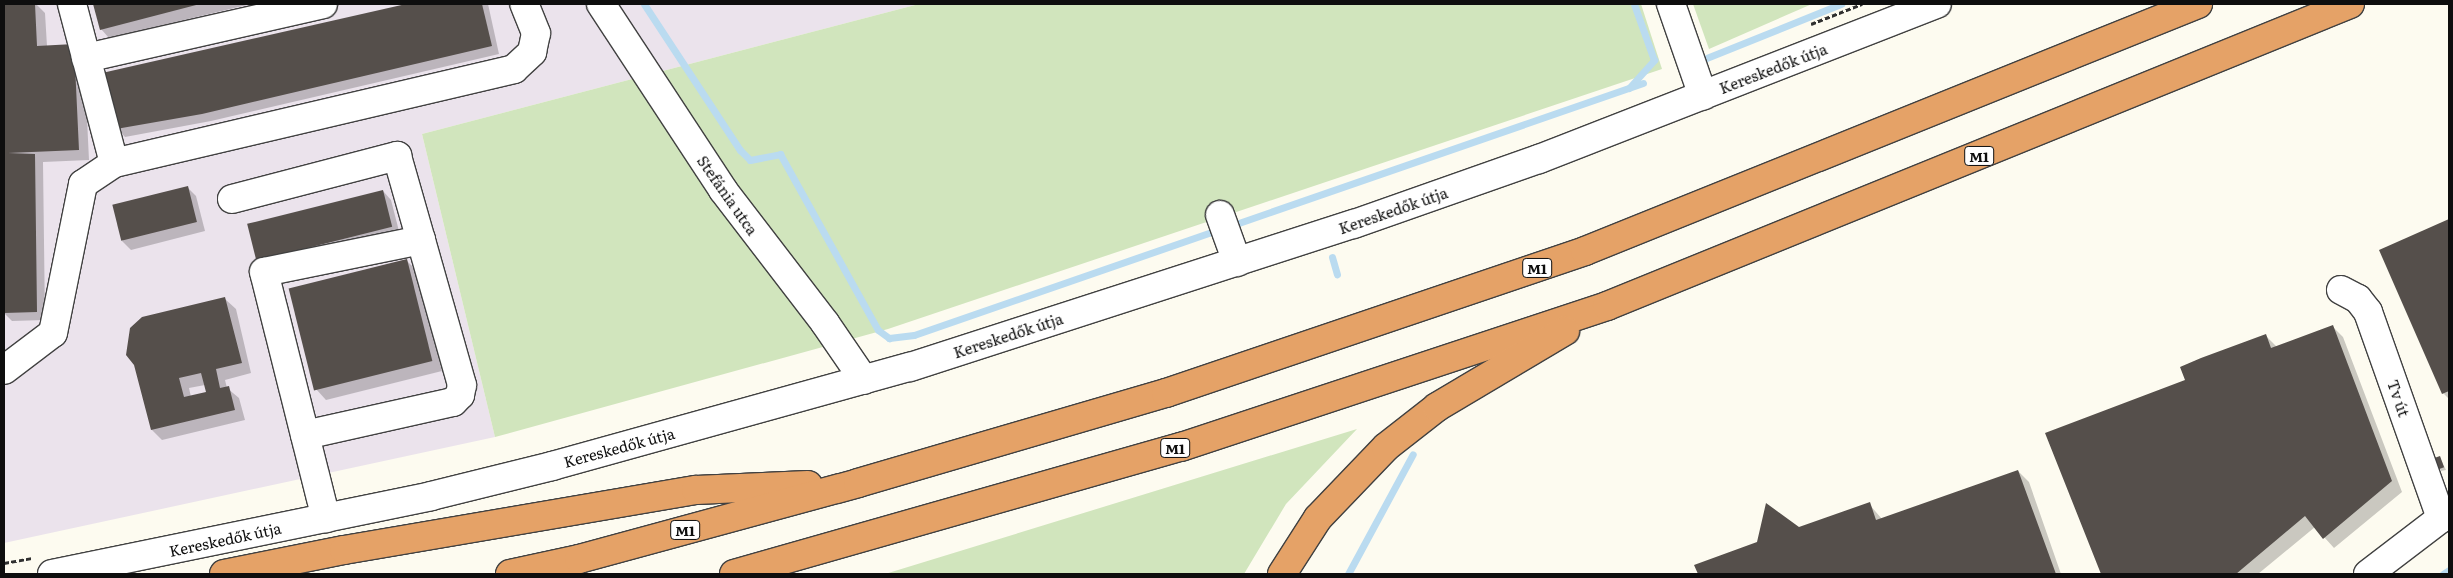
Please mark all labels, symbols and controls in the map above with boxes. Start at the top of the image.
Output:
street label: Kereskedők útja [1717,39,1829,97]
road number: M1 [1964,144,1994,168]
street label: Stefánia utca [694,152,762,238]
street label: Kereskedők útja [1336,183,1450,237]
road number: M1 [1522,256,1552,280]
street label: Kereskedők útja [951,309,1065,361]
street label: Tv út [2384,377,2414,419]
street label: Kereskedők útja [562,424,676,470]
road number: M1 [1160,436,1190,459]
street label: Kereskedők útja [167,518,283,560]
road number: M1 [670,518,700,542]

